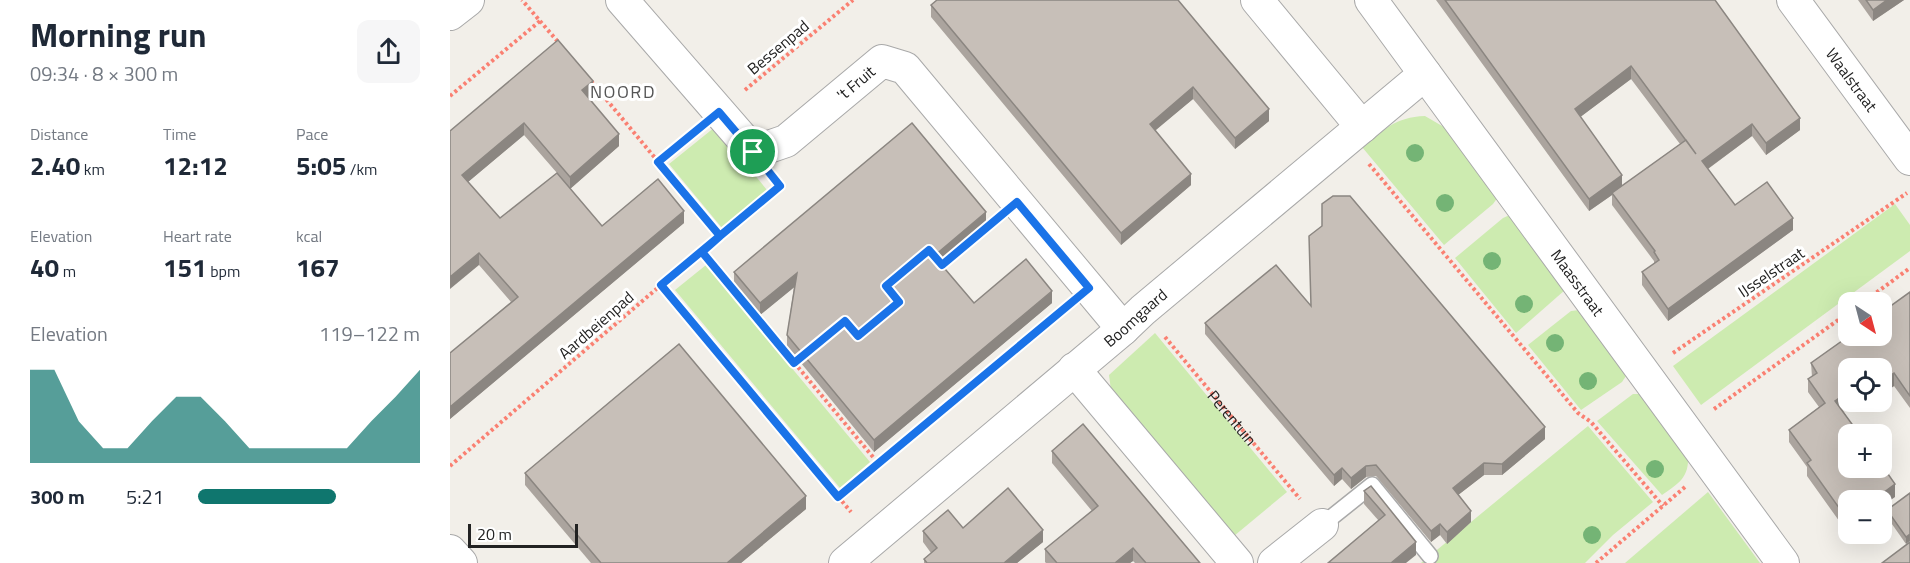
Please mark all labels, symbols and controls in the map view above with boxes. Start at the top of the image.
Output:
text: Morning run [30,10,207,60]
street label: Bessenpad [742,14,814,80]
button: share [357,20,420,83]
street label: Waalstraat [1820,43,1883,117]
text: 09:34 · 8 × 300 m [30,58,178,89]
street label: 't Fruit [831,59,881,106]
district label: NOORD [590,78,656,105]
text: Distance [30,122,88,146]
text: Time [163,122,196,146]
text: Pace [296,122,328,146]
pin [727,126,778,177]
icon: arrive [736,135,769,168]
text: 2.40 [30,146,80,185]
text: 12:12 [163,146,228,185]
text: 5:05 [296,146,346,185]
text: km [80,157,105,181]
text: /km [346,157,378,181]
text: Elevation [30,224,92,248]
text: Heart rate [163,224,232,248]
text: kcal [296,224,322,248]
street label: IJsselstraat [1733,241,1809,303]
street label: Maasstraat [1545,244,1610,321]
text: 40 [30,248,59,287]
text: 151 [163,248,207,287]
text: 167 [296,248,340,287]
text: m [59,259,76,283]
text: bpm [207,259,240,283]
street label: Boomgaard [1098,283,1172,353]
street label: Aardbeienpad [553,285,639,365]
north arrow [1838,292,1892,346]
map controls [1838,292,1892,544]
text: Elevation [30,318,108,349]
text: 119–122 m [319,318,420,349]
button: locate [1838,358,1892,412]
street label: Perentuin [1202,385,1262,451]
button: + [1838,424,1892,478]
text: 300 m [30,481,85,512]
text: 5:21 [126,481,164,512]
button: − [1838,490,1892,544]
scale bar [468,521,578,548]
text: 20 m [477,522,512,546]

